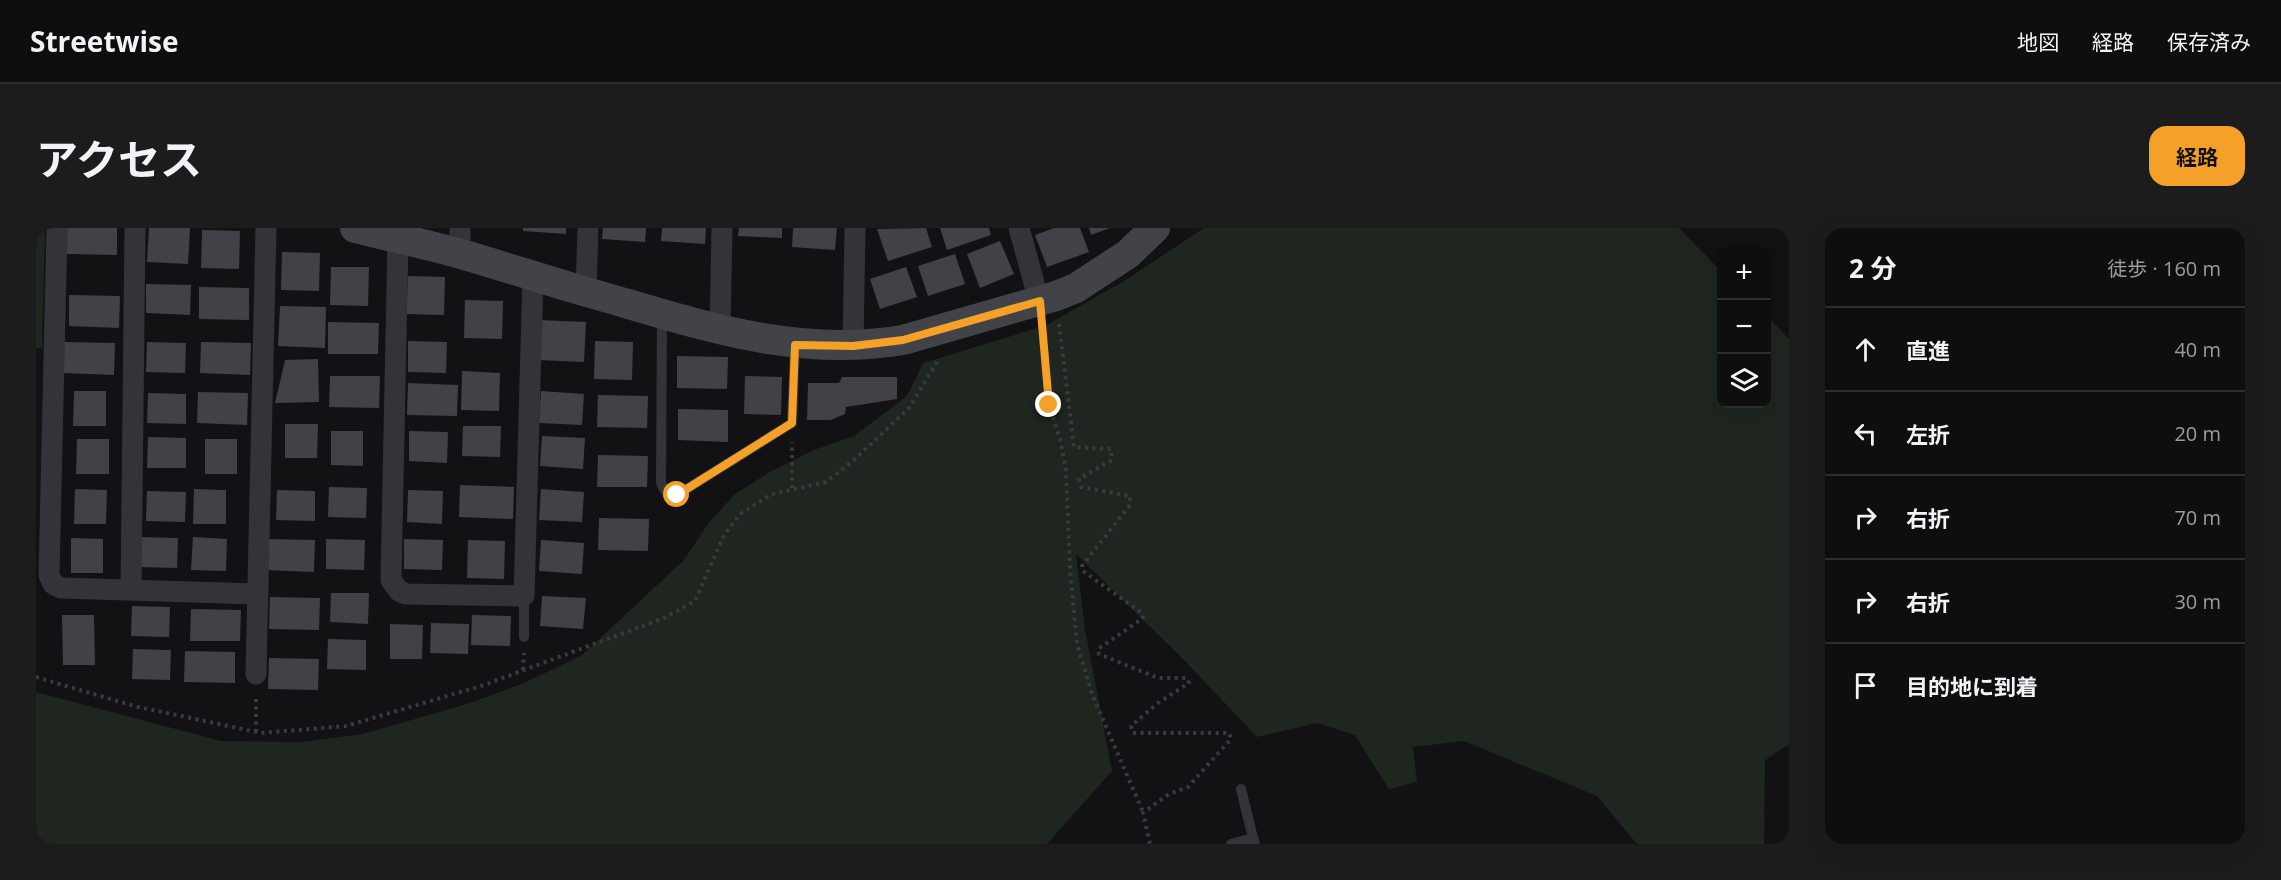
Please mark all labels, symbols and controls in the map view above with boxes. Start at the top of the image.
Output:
text: Streetwise [30,22,179,60]
text: 地図 [2017,28,2059,56]
text: 経路 [2092,28,2134,56]
text: 保存済み [2167,28,2251,56]
button: 経路 [2149,126,2245,186]
text: アクセス [36,130,202,187]
map controls [1717,246,1771,408]
button: + [1717,246,1771,300]
text: 2 分 [1849,250,1897,286]
text: 徒歩 · 160 m [2107,255,2221,282]
button: − [1717,300,1771,354]
icon: ahead [1849,333,1882,366]
text: 直進 [1906,335,1950,365]
text: 40 m [2174,336,2221,363]
button: layers [1717,354,1771,408]
route end [1035,391,1061,417]
icon: left [1849,417,1882,450]
text: 左折 [1906,419,1950,449]
text: 20 m [2174,420,2221,447]
route start [663,481,689,507]
icon: right [1849,501,1882,534]
text: 右折 [1906,503,1950,533]
text: 70 m [2174,504,2221,531]
icon: right [1849,585,1882,618]
text: 右折 [1906,587,1950,617]
text: 30 m [2174,588,2221,615]
icon: arrive [1849,669,1882,702]
text: 目的地に到着 [1906,671,2038,701]

